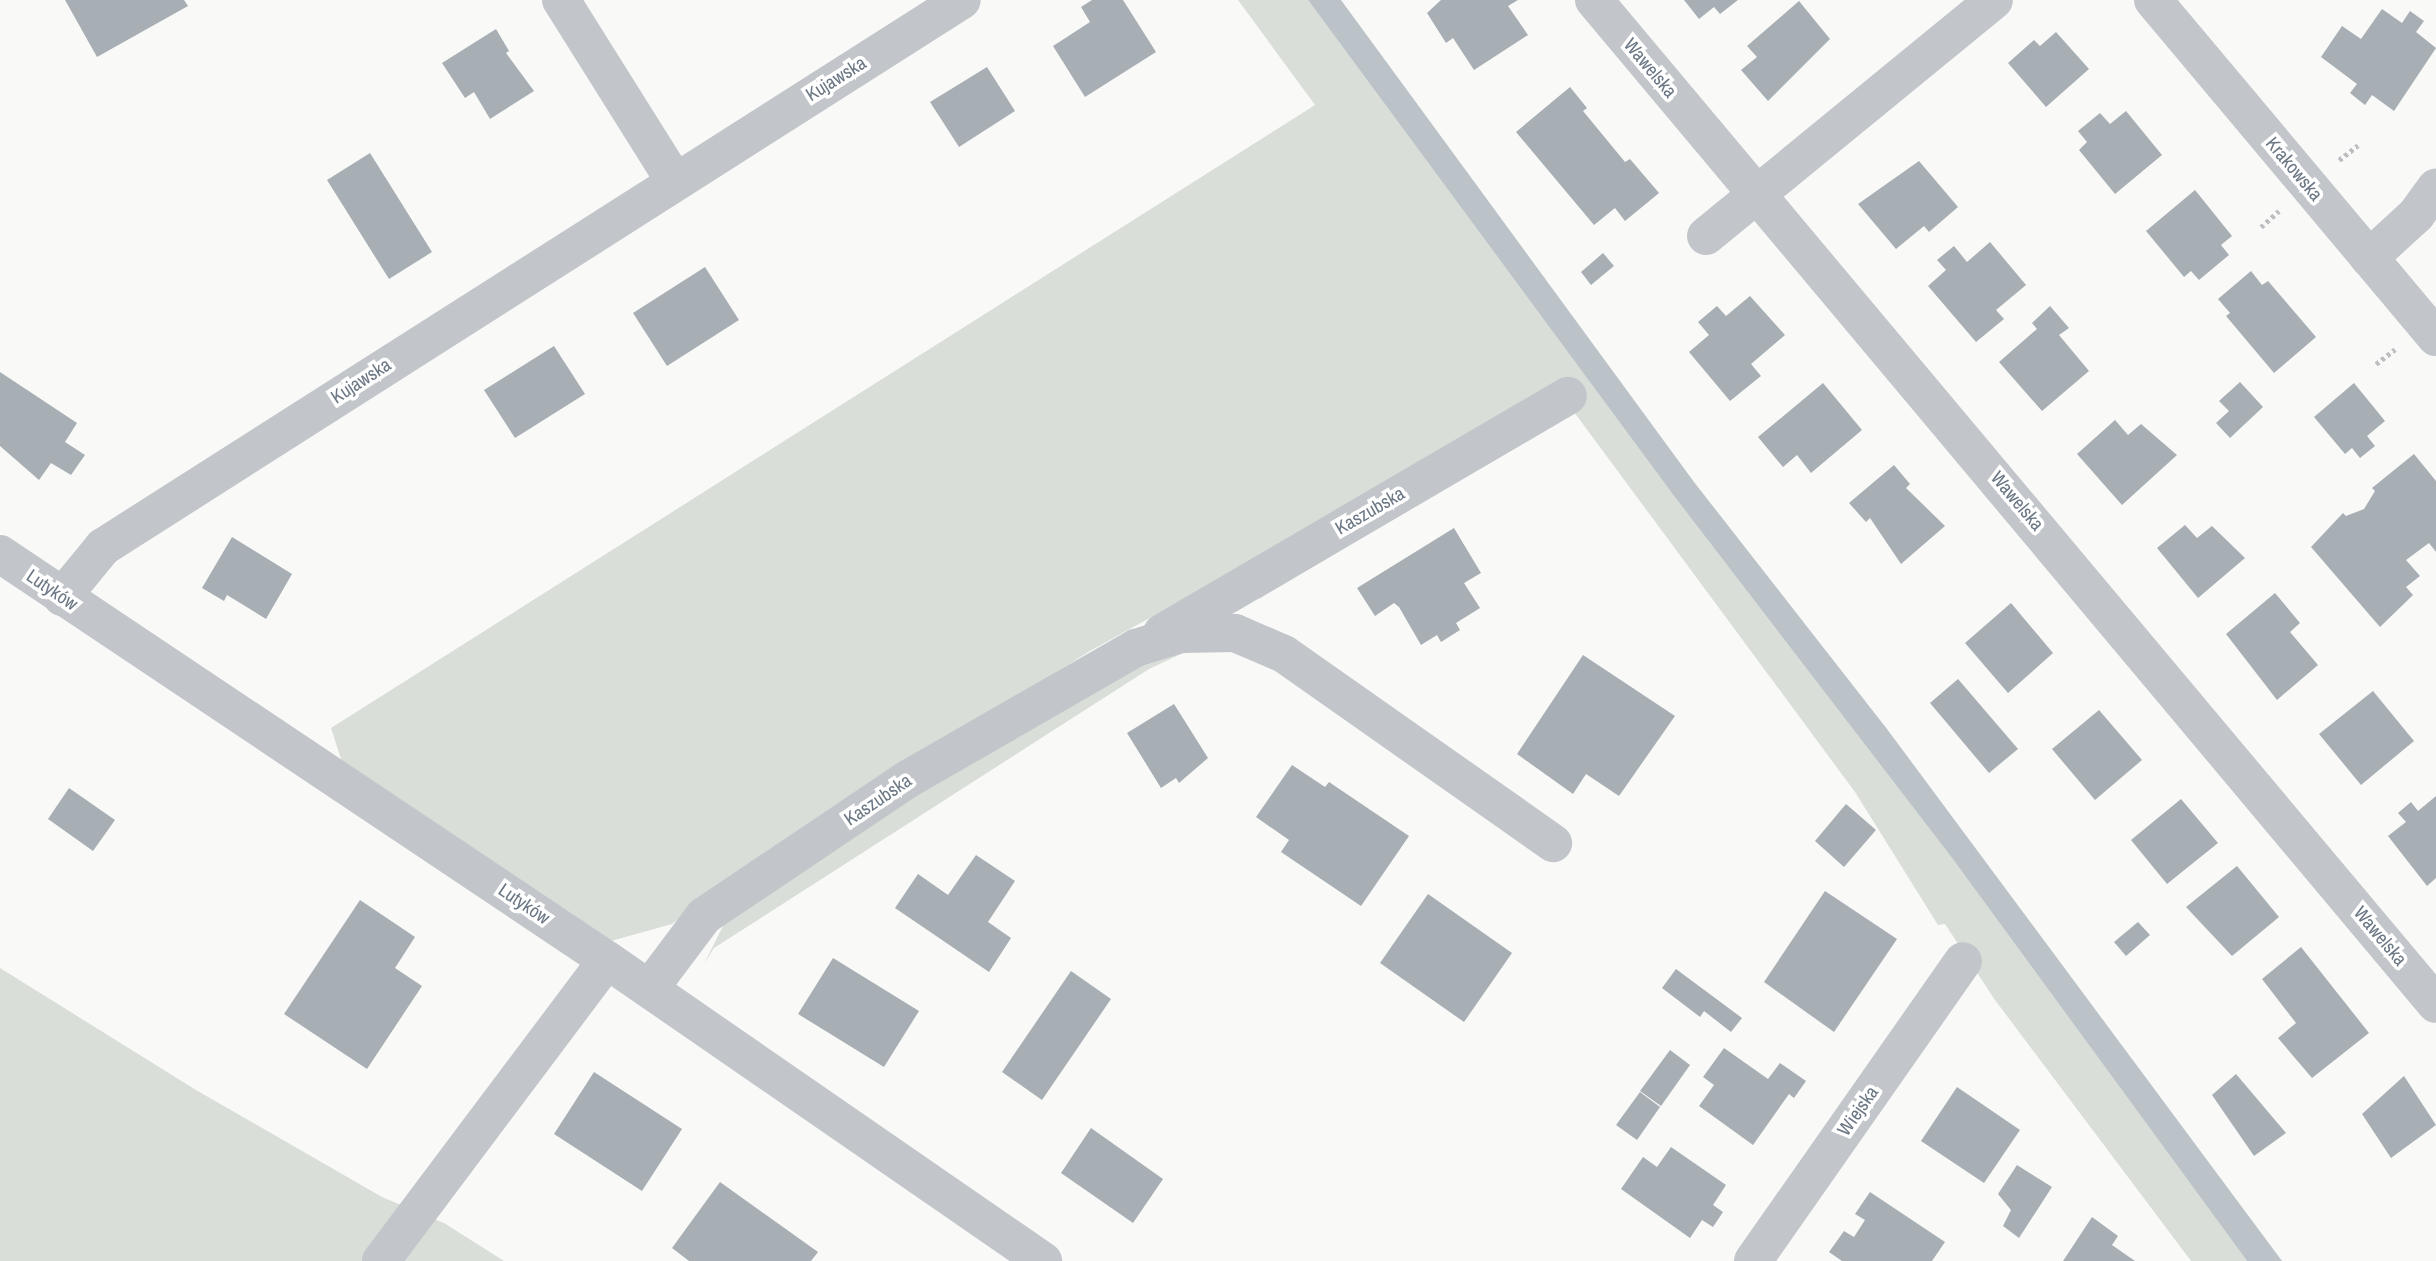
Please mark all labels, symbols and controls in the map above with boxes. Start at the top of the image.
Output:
street label: Wawelska [1619,34,1681,102]
street label: Kujawska [802,52,870,106]
street label: Krakowska [2261,132,2327,206]
street label: Kujawska [327,353,395,409]
street label: Wawelska [1986,467,2048,535]
street label: Kaszubska [1331,482,1409,540]
street label: Lutyków [22,565,82,615]
street label: Kaszubska [840,769,916,831]
street label: Lutyków [494,879,554,929]
street label: Wawelska [2349,902,2411,970]
street label: Wiejska [1833,1082,1883,1140]

